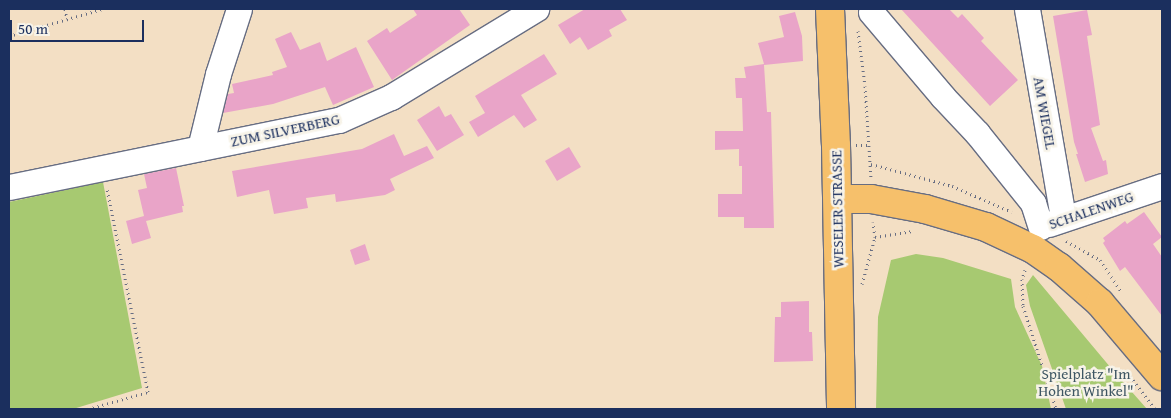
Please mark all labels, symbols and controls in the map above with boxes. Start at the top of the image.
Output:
scale bar [12,10,146,42]
text: 50 m [18,18,48,39]
street label: AM WIEGEL [1030,75,1060,151]
street label: ZUM SILVERBERG [229,110,341,150]
street label: WESELER STRASSE [827,150,847,268]
street label: SCHALENWEG [1046,187,1136,233]
park label: Spielplatz "Im Hohen Winkel" [1038,364,1134,399]

